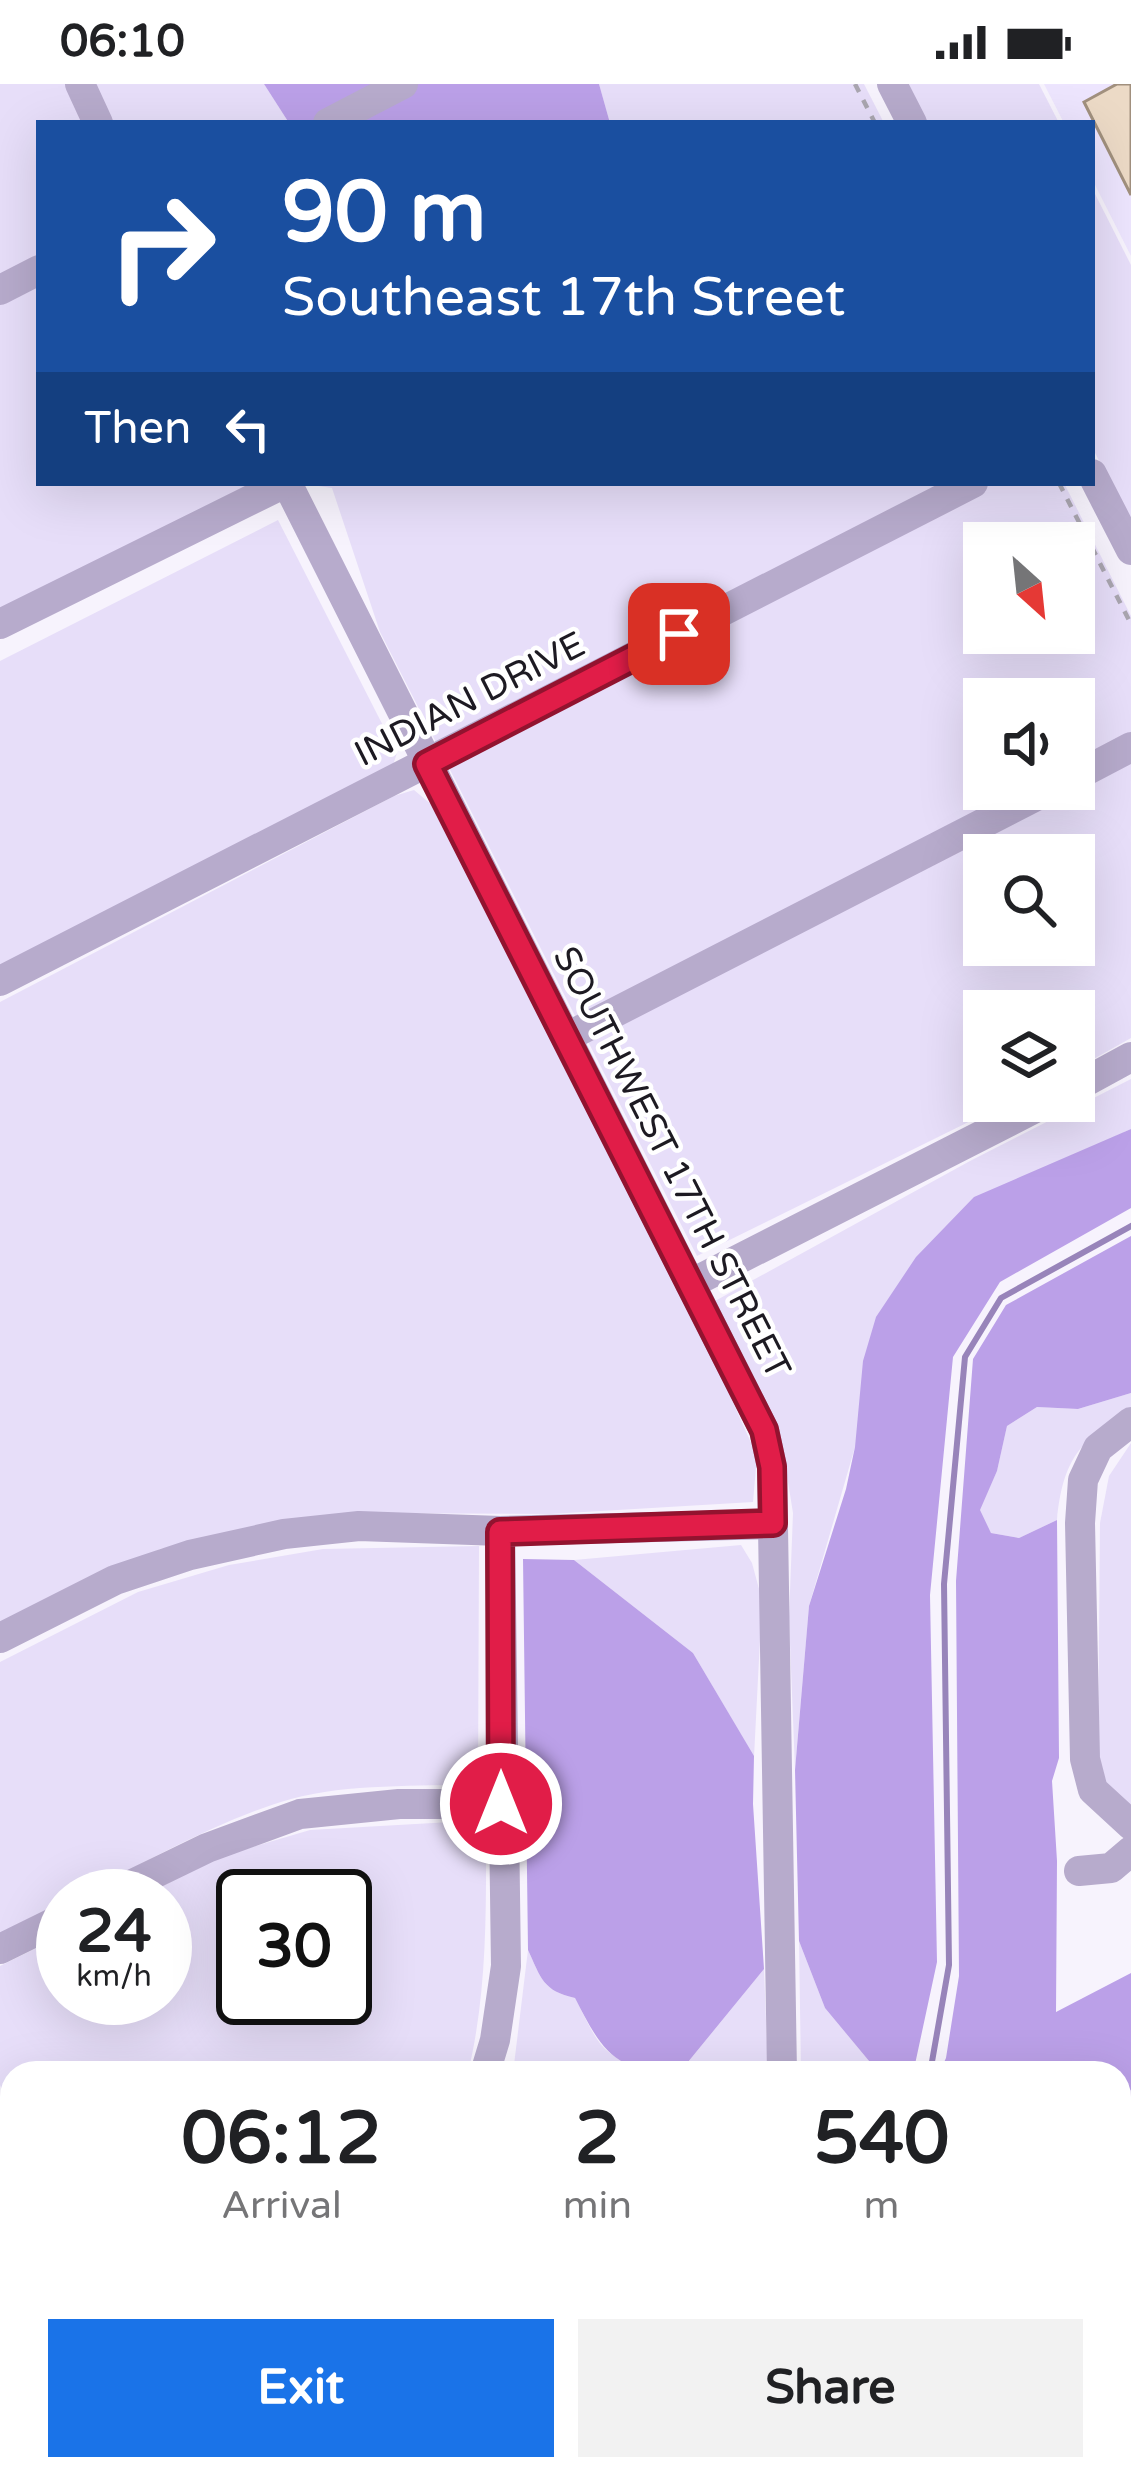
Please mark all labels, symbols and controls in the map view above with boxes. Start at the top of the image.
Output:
text: 06:10 [60,15,185,69]
text: 90 m [282,163,486,264]
icon: right [84,168,240,324]
text: Southeast 17th Street [282,265,846,330]
icon: left [215,396,281,462]
text: Then [84,402,191,456]
north arrow [963,522,1095,654]
map controls [963,522,1095,1122]
pin [628,583,730,685]
icon: arrive [646,601,712,667]
street label: INDIAN DRIVE [347,623,592,776]
button: sound [963,678,1095,810]
button: search [963,834,1095,966]
street label: SOUTHWEST 17TH STREET [544,939,800,1386]
button: layers [963,990,1095,1122]
position arrow [438,1741,564,1867]
speed limit sign: 30 [216,1869,372,2025]
text: 24 [76,1896,152,1968]
text: km/h [76,1958,152,1995]
text: 06:12 [182,2096,381,2183]
text: 2 [575,2096,620,2183]
text: 540 [814,2096,949,2183]
text: Arrival [221,2182,342,2229]
text: min [563,2182,632,2229]
text: m [864,2182,899,2229]
button: Exit [48,2319,554,2457]
button: Share [578,2319,1083,2457]

